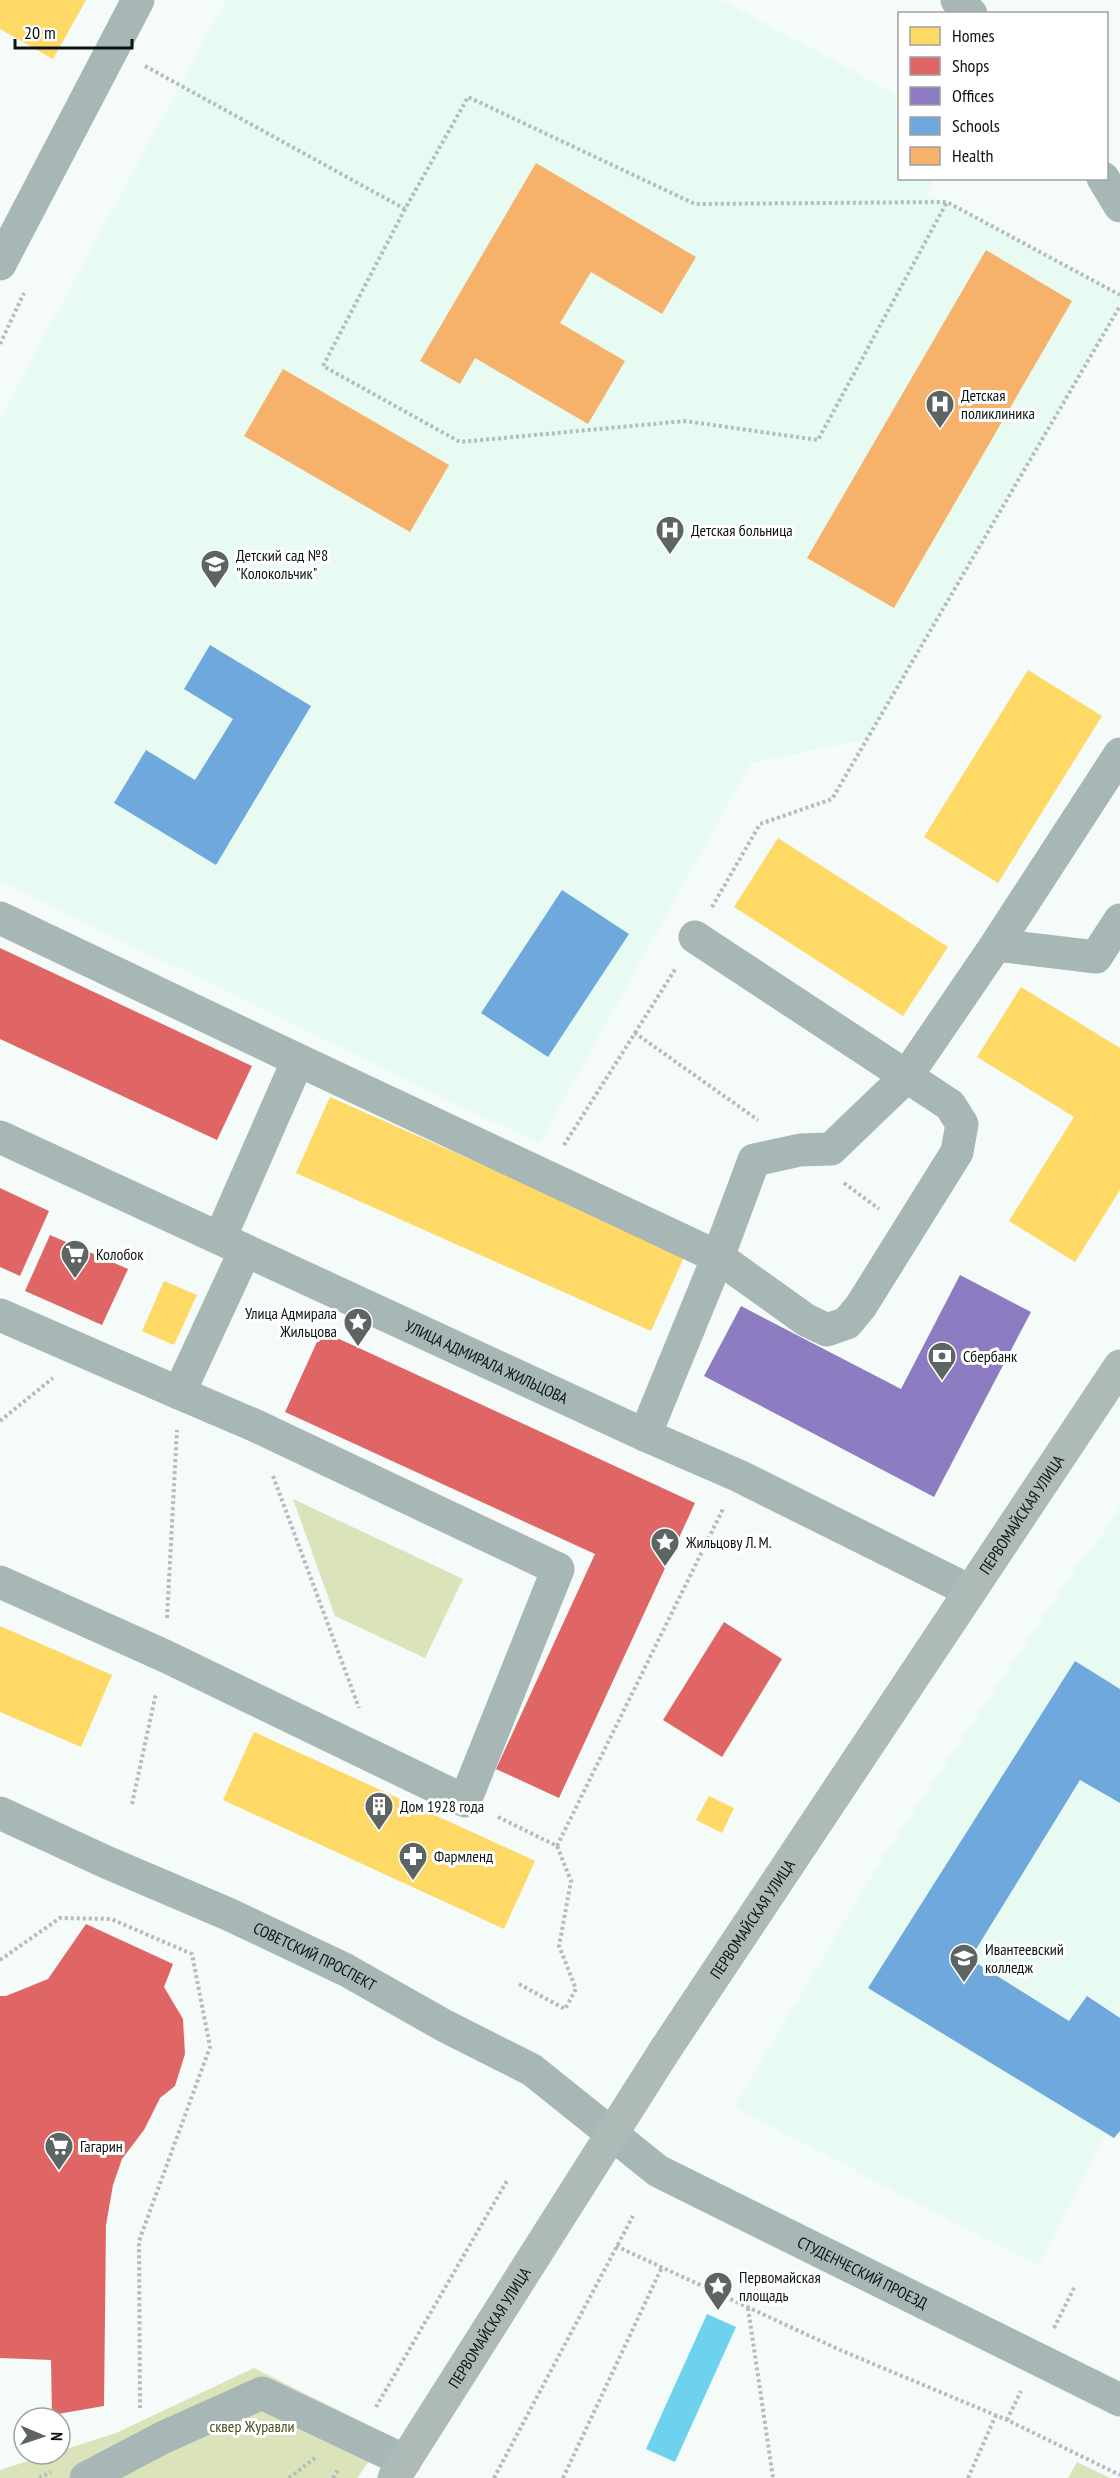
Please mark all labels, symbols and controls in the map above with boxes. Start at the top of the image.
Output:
scale bar [15,12,132,50]
legend [898,12,1108,180]
text: 20 m [24,21,56,44]
text: Homes [952,24,995,47]
text: Shops [952,54,989,77]
text: Offices [952,84,994,107]
text: Schools [952,114,1000,137]
text: Health [952,144,993,167]
place label: Детская поликлиника [961,385,1035,423]
hospital icon: Детская поликлиника [924,388,956,430]
hospital icon: Детская больница [654,514,686,556]
place label: Детская больница [691,520,793,540]
place label: Детский сад №8 "Колокольчик" [236,545,328,583]
school or university icon: Детский сад №8 "Колокольчик" [199,548,231,590]
supermarket icon: Колобок [59,1238,91,1280]
place label: Колобок [96,1244,144,1264]
place label: Улица Адмирала Жильцова [245,1303,337,1341]
place icon: Улица Адмирала Жильцова [342,1306,374,1348]
street label: УЛИЦА АДМИРАЛА ЖИЛЬЦОВА [402,1316,571,1408]
bank icon: Сбербанк [926,1340,958,1382]
place label: Сбербанк [963,1346,1018,1366]
street label: ПЕРВОМАЙСКАЯ УЛИЦА [975,1451,1068,1578]
place icon: Жильцову Л. М. [649,1526,681,1568]
place label: Жильцову Л. М. [685,1532,772,1552]
building icon: Дом 1928 года [363,1790,395,1832]
place label: Дом 1928 года [400,1796,484,1816]
pharmacy icon: Фармленд [397,1840,429,1882]
place label: Фармленд [434,1846,493,1866]
street label: ПЕРВОМАЙСКАЯ УЛИЦА [705,1855,799,1982]
street label: СОВЕТСКИЙ ПРОСПЕКТ [250,1918,380,1995]
place label: Ивантеевский колледж [985,1939,1064,1977]
school or university icon: Ивантеевский колледж [948,1942,980,1984]
supermarket icon: Гагарин [43,2130,75,2172]
place label: Гагарин [80,2136,123,2156]
street label: СТУДЕНЧЕСКИЙ ПРОЕЗД [794,2232,931,2313]
street label: ПЕРВОМАЙСКАЯ УЛИЦА [444,2263,535,2392]
place label: Первомайская площадь [739,2267,821,2305]
place icon: Первомайская площадь [702,2270,734,2312]
north arrow [12,2406,72,2466]
park label: сквер Журавли [209,2416,295,2436]
text: N [47,2432,67,2441]

